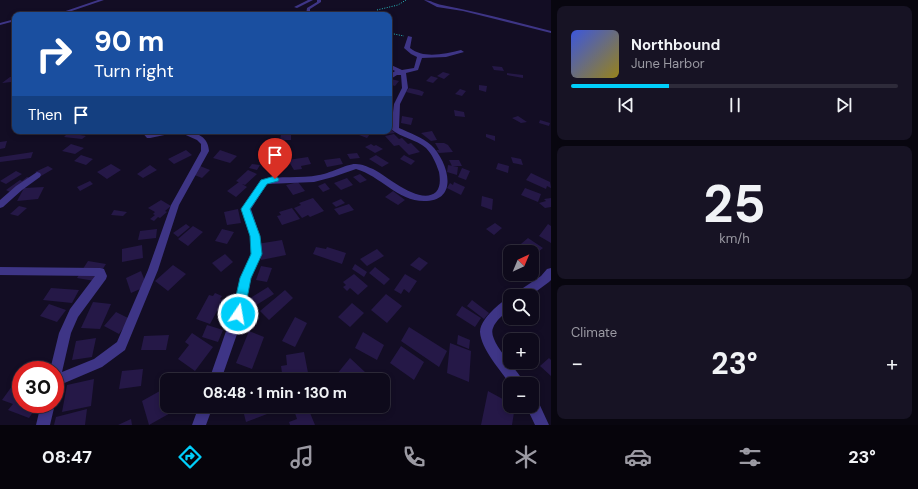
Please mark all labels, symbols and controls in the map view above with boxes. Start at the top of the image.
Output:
text: 90 m [94,23,164,60]
icon: right [28,28,80,80]
text: Northbound [631,35,720,55]
text: June Harbor [631,55,705,72]
text: Turn right [94,59,174,83]
icon: previous [615,94,637,116]
icon: pause [724,94,746,116]
icon: next [833,94,855,116]
icon: arrive [70,104,92,126]
text: Then [28,105,62,125]
pin [258,138,292,179]
icon: arrive [264,144,286,166]
text: 25 [703,170,766,238]
text: km/h [719,230,750,247]
north arrow [503,245,539,281]
map controls [503,245,539,413]
button: search [503,289,539,325]
position arrow [217,293,259,335]
text: Climate [571,324,617,341]
button: + [503,333,539,369]
text: 23° [711,344,758,383]
text: − [571,349,583,378]
text: + [886,349,898,378]
speed limit sign: 30 [12,361,64,413]
button: − [503,377,539,413]
text: 08:48 · 1 min · 130 m [203,383,347,403]
icon: directions [176,443,204,471]
icon: music [288,443,316,471]
icon: phone [400,443,428,471]
icon: climate [512,443,540,471]
icon: car [624,443,652,471]
icon: filters [736,443,764,471]
text: 08:47 [42,445,92,469]
text: 23° [848,445,876,469]

